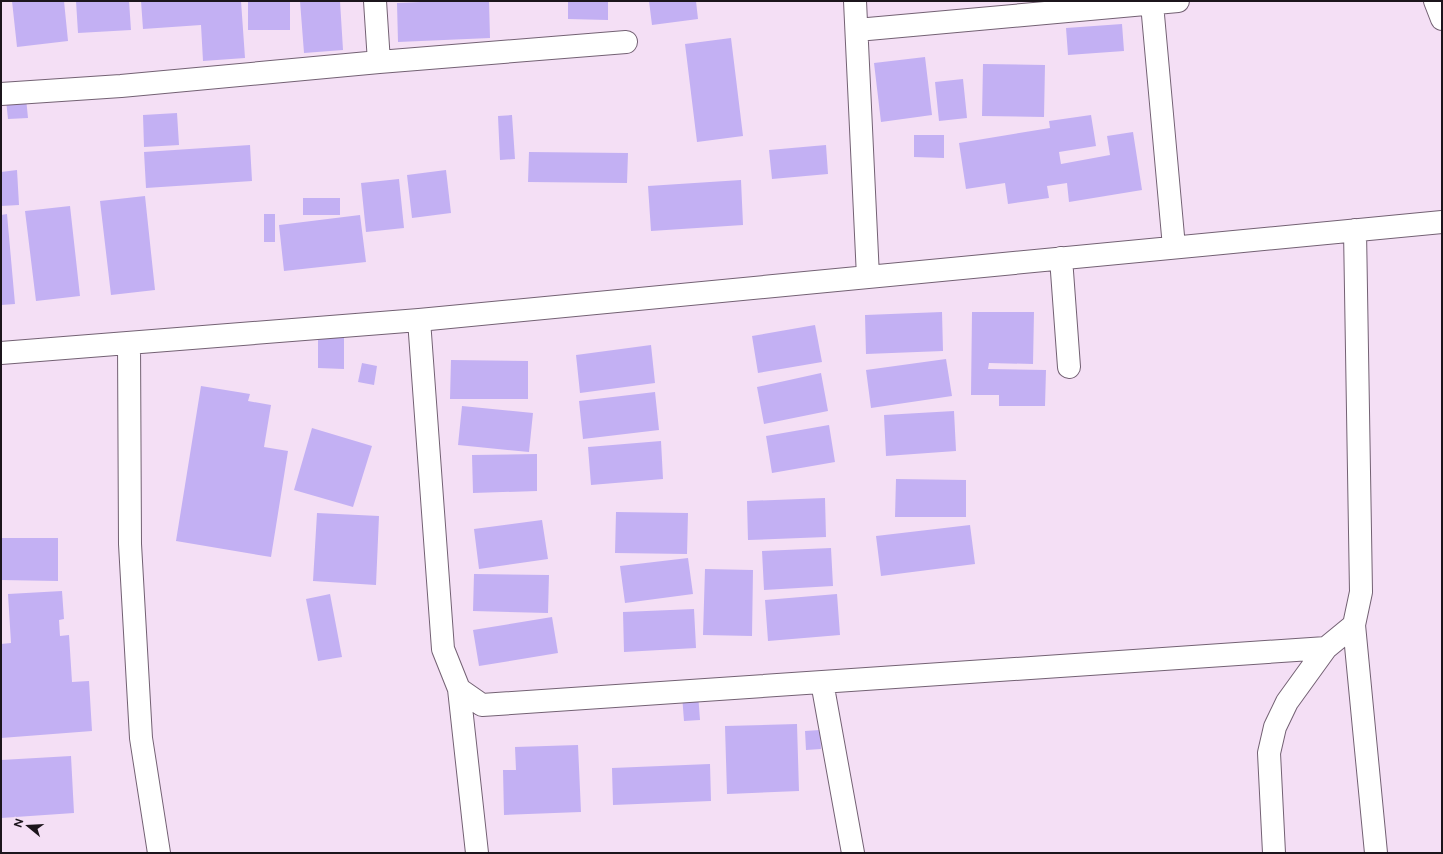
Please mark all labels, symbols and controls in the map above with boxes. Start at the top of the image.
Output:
north arrow [8,806,48,846]
text: N [11,817,26,829]

